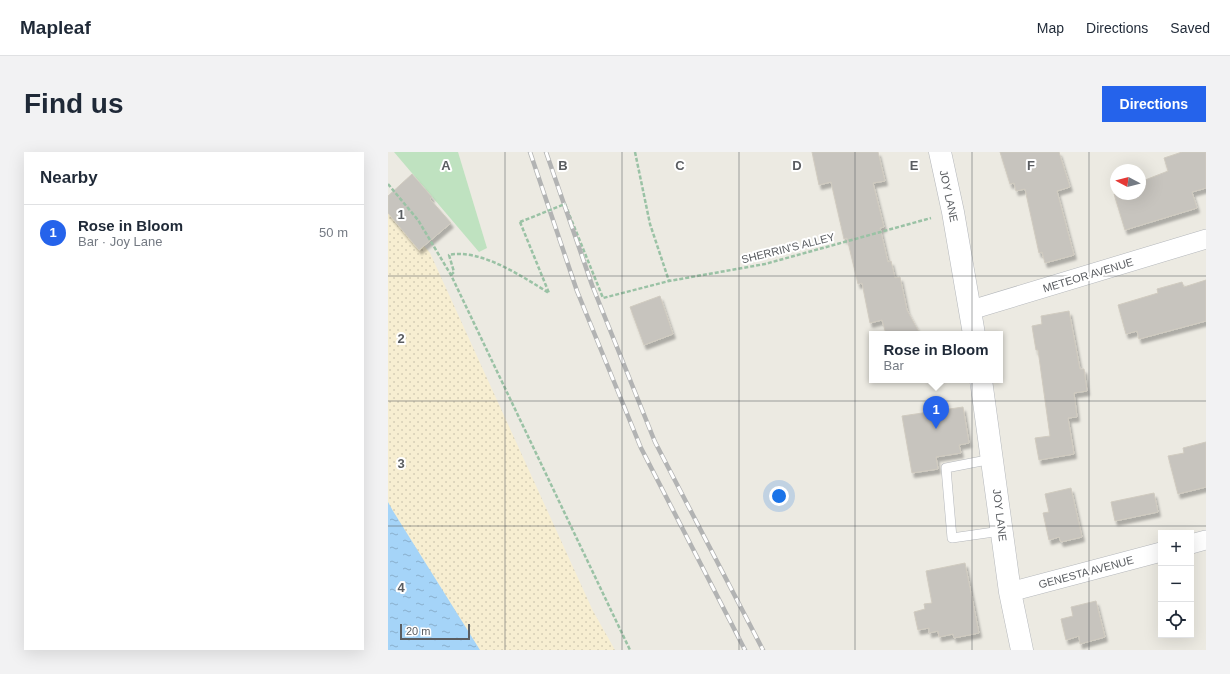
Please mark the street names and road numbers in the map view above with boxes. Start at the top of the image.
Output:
street label: JOY LANE [938,169,960,223]
street label: SHERRIN'S ALLEY [740,230,836,265]
street label: METEOR AVENUE [1041,256,1135,294]
street label: JOY LANE [991,488,1009,542]
street label: GENESTA AVENUE [1037,554,1135,590]

